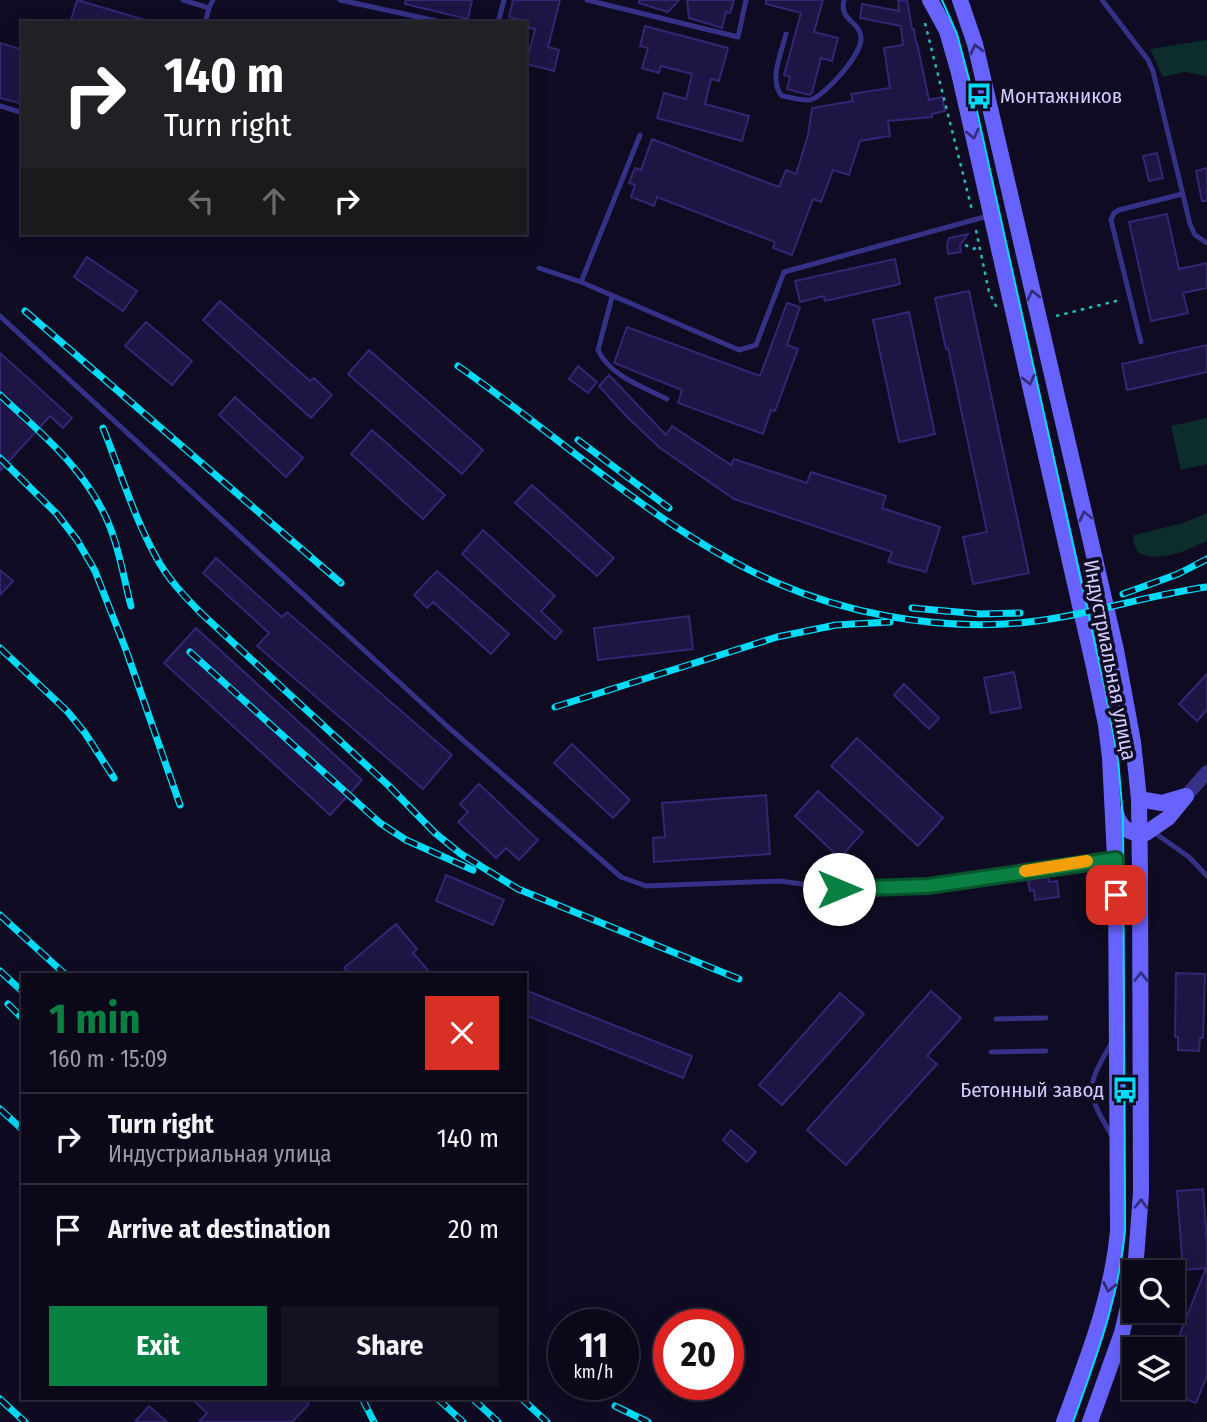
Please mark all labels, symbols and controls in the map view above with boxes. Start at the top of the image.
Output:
one-way arrow [970,43,984,55]
text: 140 m [164,46,284,105]
icon: right [49,49,140,140]
bus stop icon: Монтажников [964,81,994,111]
place label: Монтажников [1000,83,1122,109]
text: Turn right [164,106,291,144]
one-way arrow [965,128,979,140]
icon: left [182,182,220,220]
icon: ahead [255,182,293,220]
icon: right [328,182,366,220]
one-way arrow [1026,289,1041,301]
one-way arrow [1020,374,1035,386]
one-way arrow [1078,510,1093,522]
street label: Индустриальная улица [1078,557,1142,763]
position arrow [802,852,876,926]
pin [1086,865,1146,925]
icon: arrive [1097,876,1135,914]
one-way arrow [1133,971,1149,982]
text: 1 min [49,994,140,1044]
button: close [425,996,499,1070]
text: 160 m · 15:09 [49,1045,168,1073]
bus stop icon: Бетонный завод [1110,1075,1140,1105]
place label: Бетонный завод [960,1077,1104,1103]
text: Turn right [108,1109,214,1140]
icon: right [49,1120,87,1158]
text: 140 m [437,1123,499,1154]
text: Индустриальная улица [108,1140,331,1168]
one-way arrow [1133,1199,1148,1210]
icon: arrive [49,1211,87,1249]
text: Arrive at destination [108,1214,331,1245]
text: 20 m [448,1214,499,1245]
map controls [1122,1260,1185,1400]
button: search [1122,1260,1185,1323]
one-way arrow [1102,1281,1117,1293]
button: Exit [49,1306,267,1386]
button: Share [281,1306,499,1386]
speed limit sign: 20 [653,1309,744,1400]
text: 11 [579,1324,608,1366]
button: layers [1122,1337,1185,1400]
text: km/h [573,1361,614,1383]

